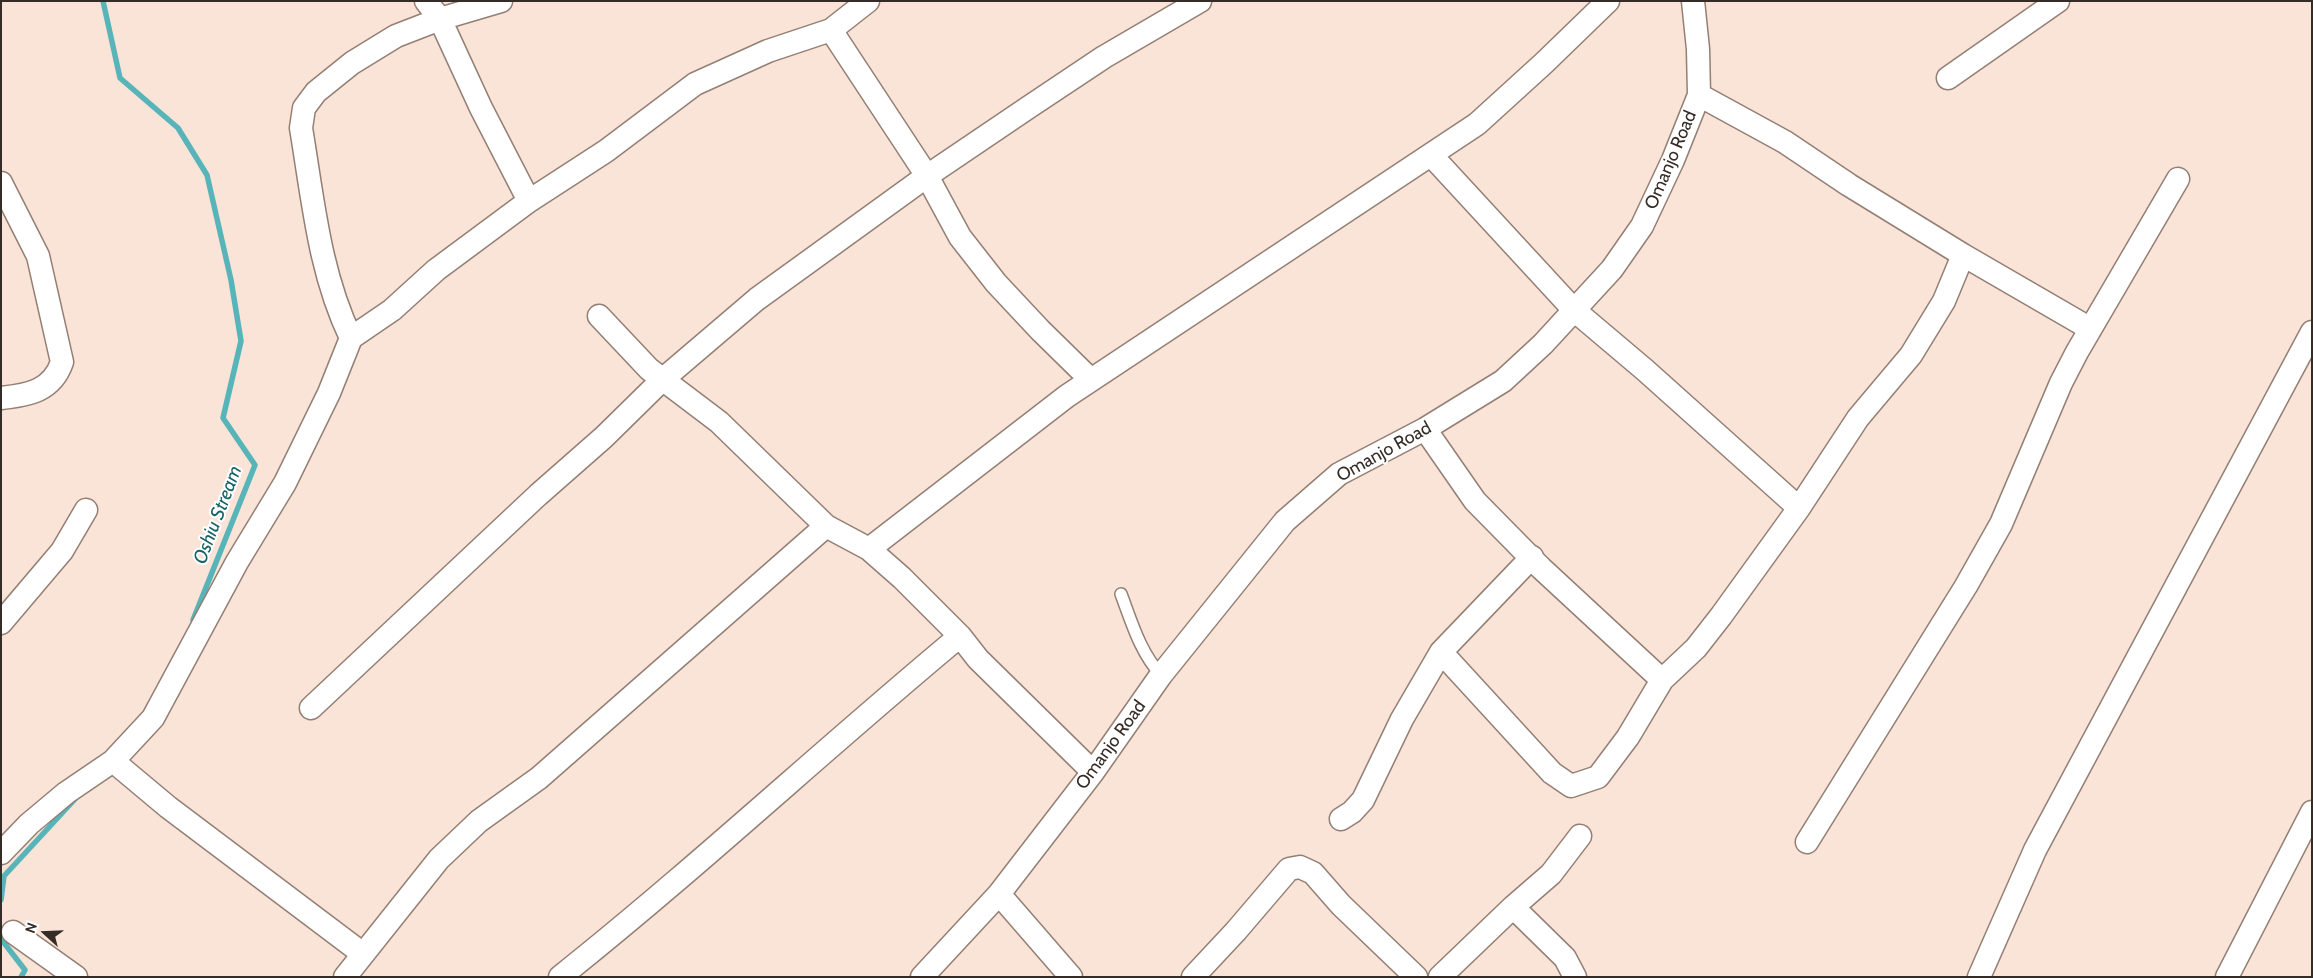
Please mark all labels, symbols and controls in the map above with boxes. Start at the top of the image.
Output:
street label: Omanjo Road [1641,107,1701,213]
street label: Omanjo Road [1333,417,1435,487]
water label: Oshiu Stream [189,463,247,567]
street label: Omanjo Road [1071,696,1151,794]
north arrow [20,908,70,958]
text: N [21,920,41,936]

